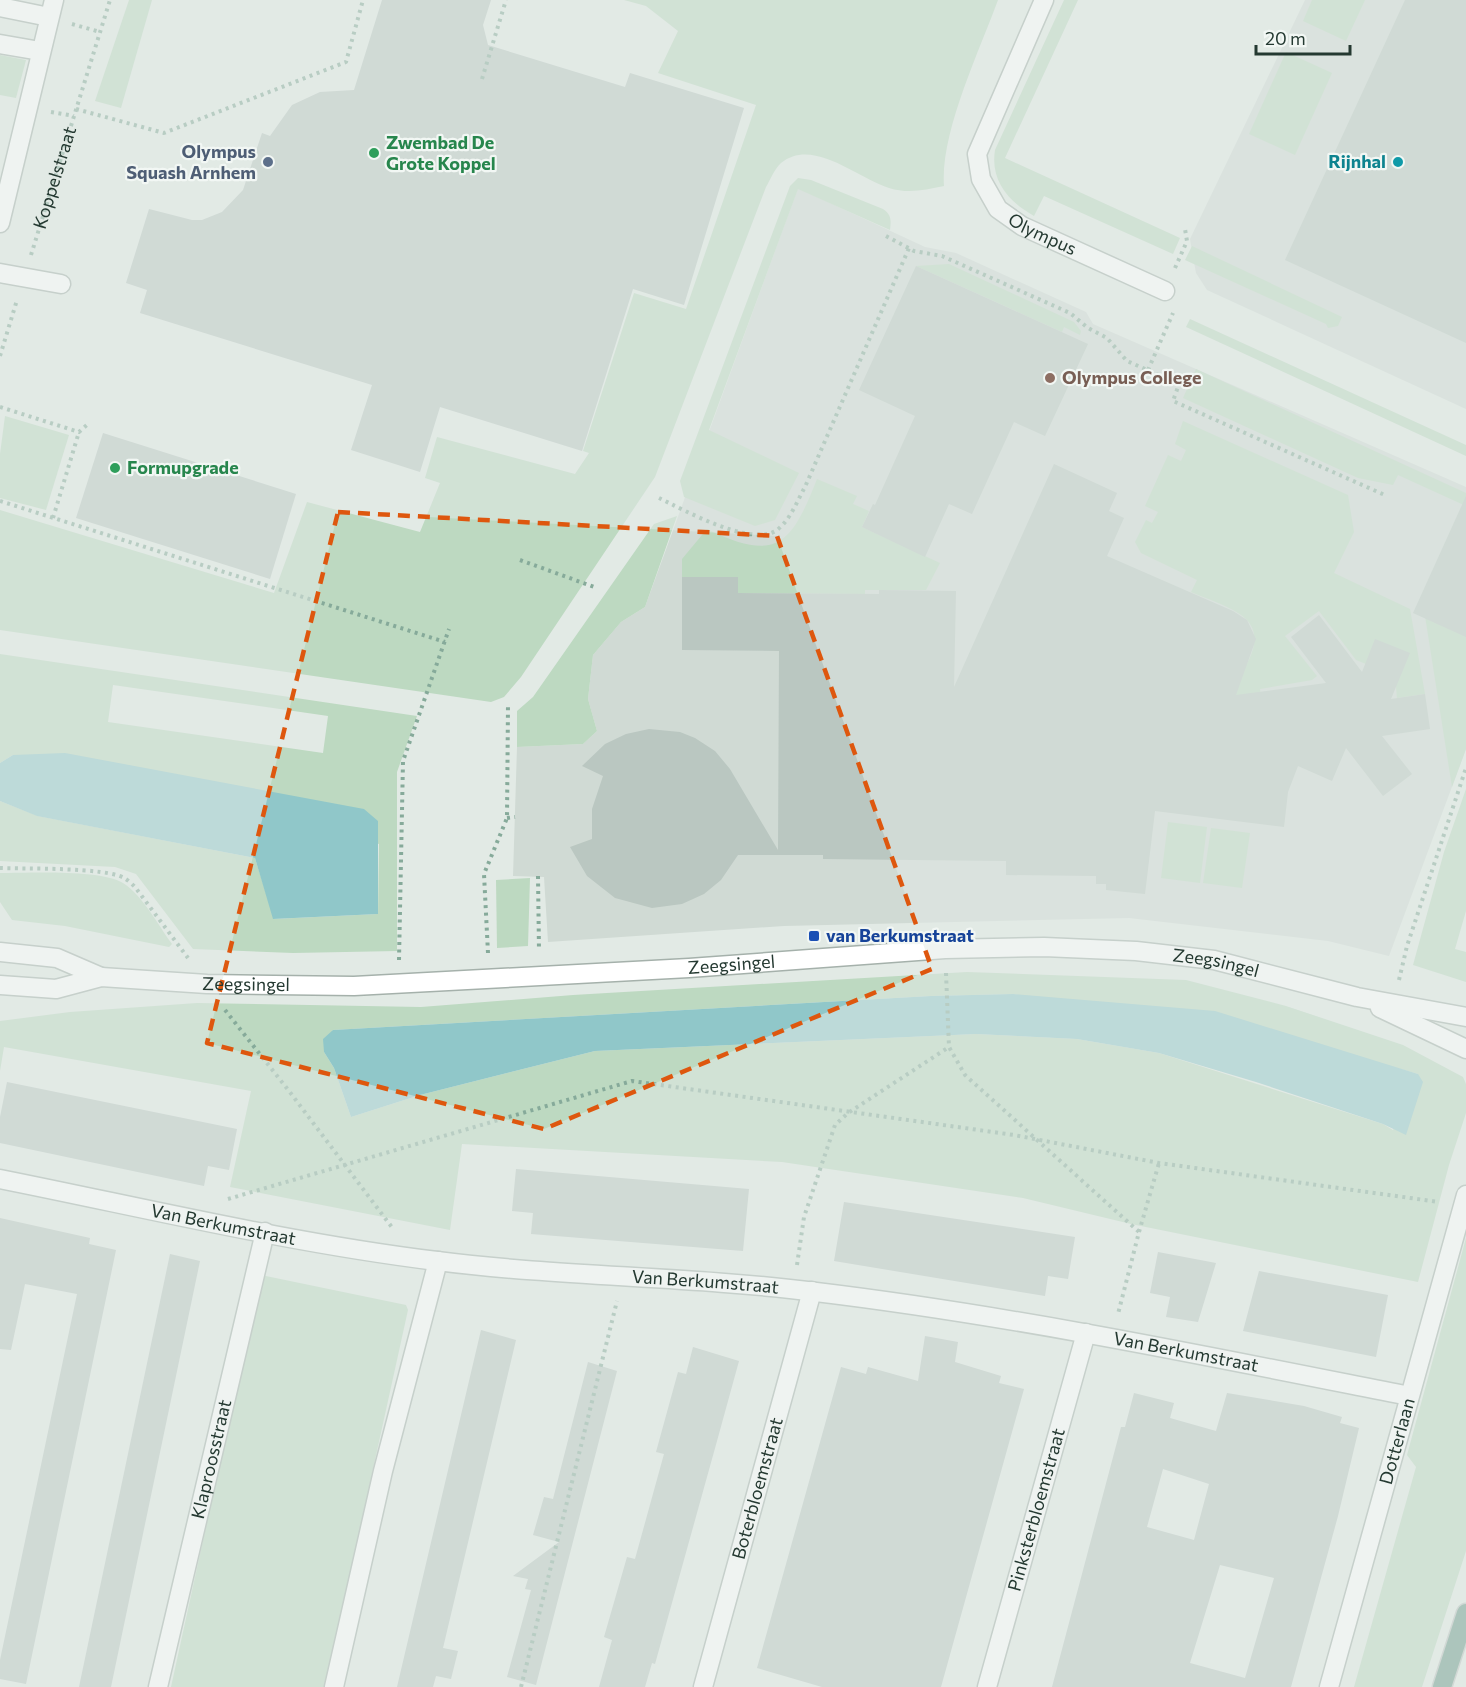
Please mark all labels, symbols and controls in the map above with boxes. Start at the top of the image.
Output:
scale bar [1256,18,1350,56]
text: 20 m [1265,27,1306,49]
street label: Koppelstraat [28,123,80,231]
place label: Zwembad De Grote Koppel [386,131,496,174]
place label: Olympus Squash Arnhem [126,140,256,183]
marker: Zwembad De Grote Koppel [367,146,381,160]
place label: Rijnhal [1328,150,1386,172]
marker: Olympus Squash Arnhem [261,155,275,169]
marker: Rijnhal [1391,155,1405,169]
street label: Olympus [1004,208,1080,259]
place label: Olympus College [1062,366,1201,388]
marker: Olympus College [1043,371,1057,385]
place label: Formupgrade [127,456,239,478]
marker: Formupgrade [108,461,122,475]
place label: van Berkumstraat [826,924,974,946]
marker: van Berkumstraat [807,929,821,943]
street label: Zeegsingel [1172,943,1262,981]
street label: Zeegsingel [687,950,776,978]
street label: Zeegsingel [202,972,290,995]
street label: Van Berkumstraat [149,1199,298,1249]
street label: Van Berkumstraat [631,1265,780,1298]
street label: Van Berkumstraat [1112,1327,1261,1376]
street label: Dotterlaan [1374,1395,1419,1487]
street label: Klaproosstraat [186,1397,235,1521]
street label: Boterbloemstraat [727,1415,787,1562]
street label: Pinksterbloemstraat [1002,1426,1069,1593]

